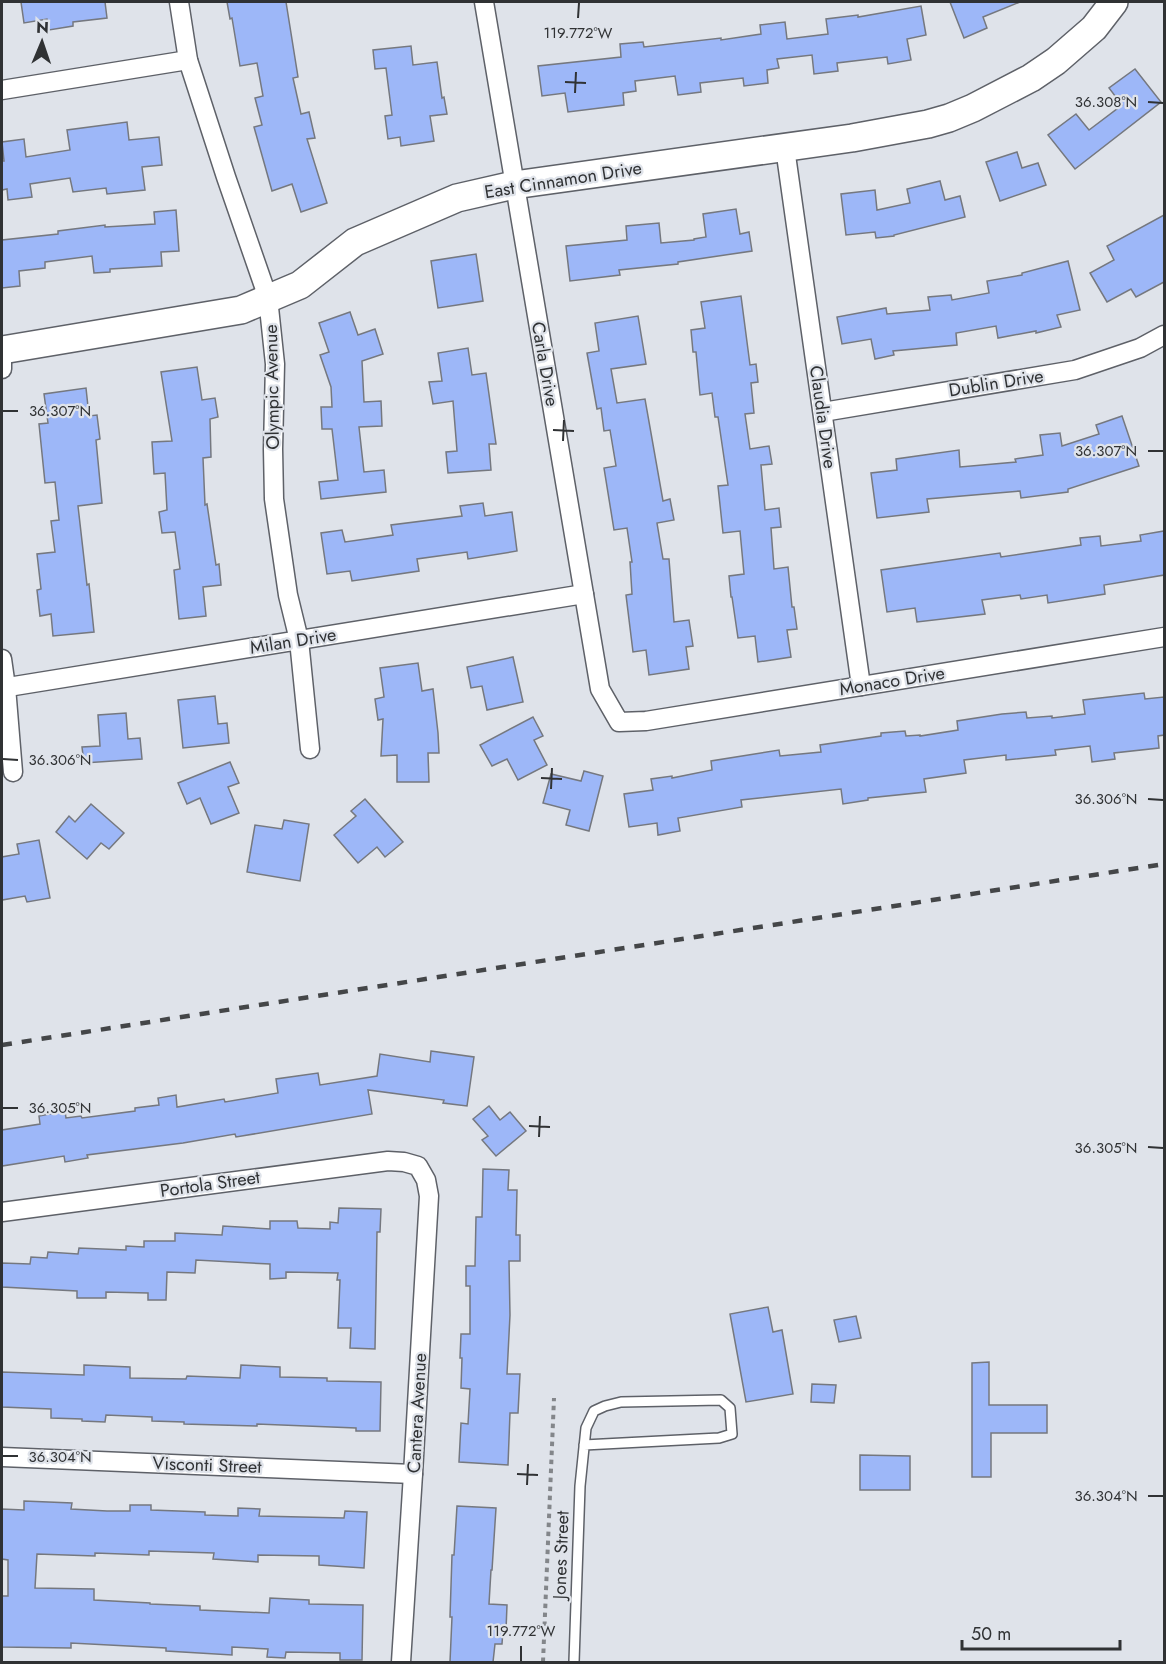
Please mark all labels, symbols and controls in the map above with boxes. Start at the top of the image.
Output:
north arrow [12,12,72,72]
text: N [36,16,49,39]
text: 119.772°W [544,22,613,44]
text: 36.308°N [1075,91,1137,113]
street label: East Cinnamon Drive [483,155,643,205]
street label: Carla Drive [525,320,565,408]
street label: Olympic Avenue [258,324,286,450]
street label: Dublin Drive [947,363,1045,403]
street label: Claudia Drive [803,364,843,470]
text: 36.307°N [29,400,91,422]
text: 36.307°N [1075,440,1137,462]
street label: Milan Drive [248,621,338,661]
street label: Monaco Drive [837,660,947,702]
text: 36.306°N [29,749,91,771]
text: 36.306°N [1075,788,1137,810]
text: 36.305°N [29,1097,91,1119]
text: 36.305°N [1075,1137,1137,1159]
street label: Portola Street [158,1164,262,1204]
street label: Cantera Avenue [401,1352,433,1474]
text: 36.304°N [28,1446,92,1468]
street label: Visconti Street [152,1450,263,1480]
text: 36.304°N [1074,1485,1138,1507]
street label: Jones Street [546,1510,576,1602]
scale bar [962,1613,1120,1651]
text: 119.772°W [487,1620,556,1642]
text: 50 m [971,1621,1011,1647]

